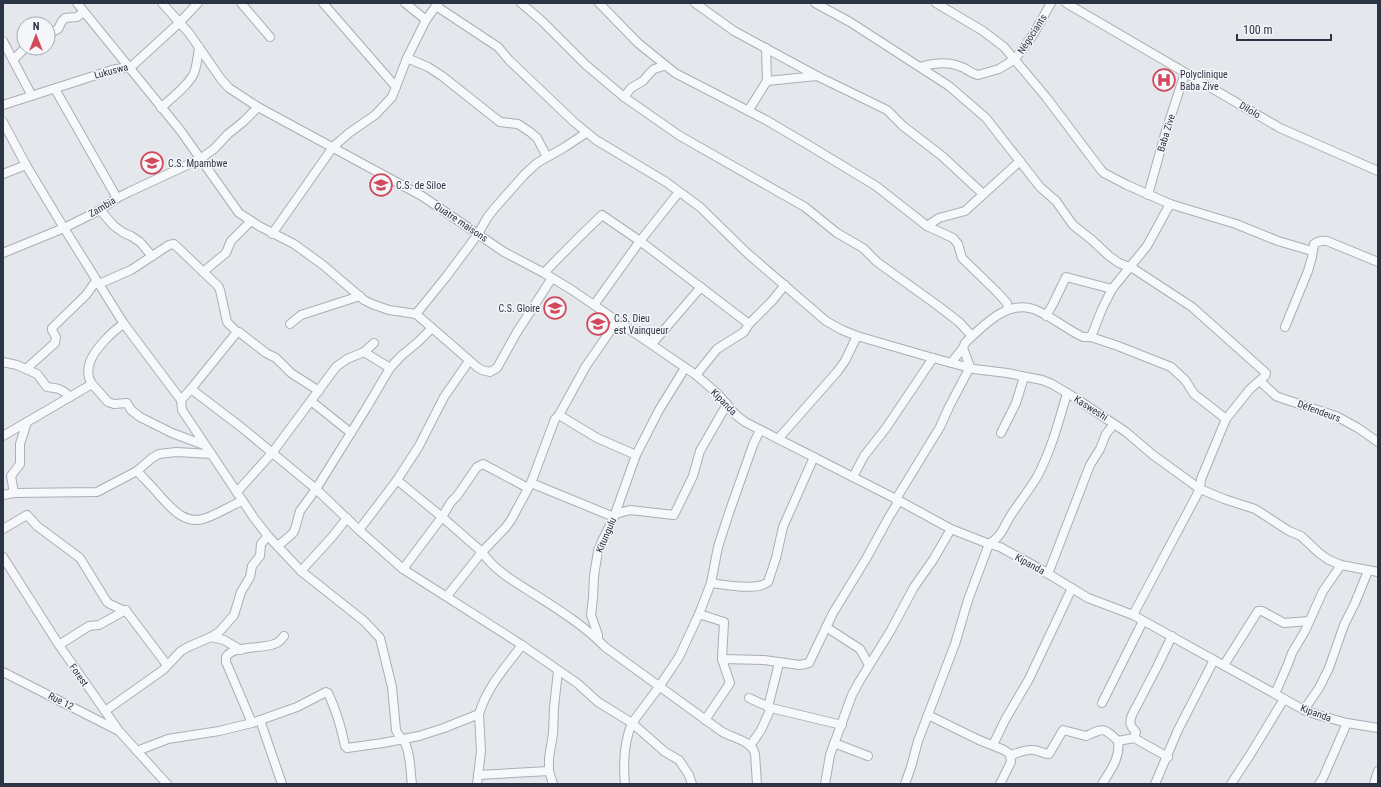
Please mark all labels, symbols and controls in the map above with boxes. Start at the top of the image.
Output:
street label: Négociants [1015,12,1049,56]
north arrow [16,16,56,56]
scale bar [1237,16,1331,42]
text: N [33,20,40,33]
text: 100 m [1243,23,1273,37]
street label: Lukuswa [93,61,129,81]
hospital icon: Polyclinique Baba Zive [1151,67,1177,93]
place label: Polyclinique Baba Zive [1180,69,1228,92]
street label: Dilolo [1237,99,1263,121]
street label: Baba Zive [1155,113,1177,153]
school or university icon: C.S. Mpambwe [139,150,165,176]
place label: C.S. Mpambwe [168,158,228,169]
school or university icon: C.S. de Siloe [368,172,394,198]
place label: C.S. de Siloe [396,180,446,191]
street label: Zambia [86,195,118,219]
street label: Quatre maisons [432,200,490,244]
school or university icon: C.S. Gloire [542,295,568,321]
place label: C.S. Gloire [498,303,540,314]
school or university icon: C.S. Dieu est Vainqueur [585,311,611,337]
place label: C.S. Dieu est Vainqueur [614,313,668,336]
street label: Kipanda [709,387,739,418]
street label: Kasweshi [1072,393,1110,423]
street label: Défendeurs [1296,398,1342,424]
street label: Kitungulu [594,516,618,554]
street label: Kipanda [1013,551,1047,577]
street label: Forest [67,662,91,688]
street label: Rue 12 [46,690,76,712]
street label: Kipanda [1299,702,1333,724]

